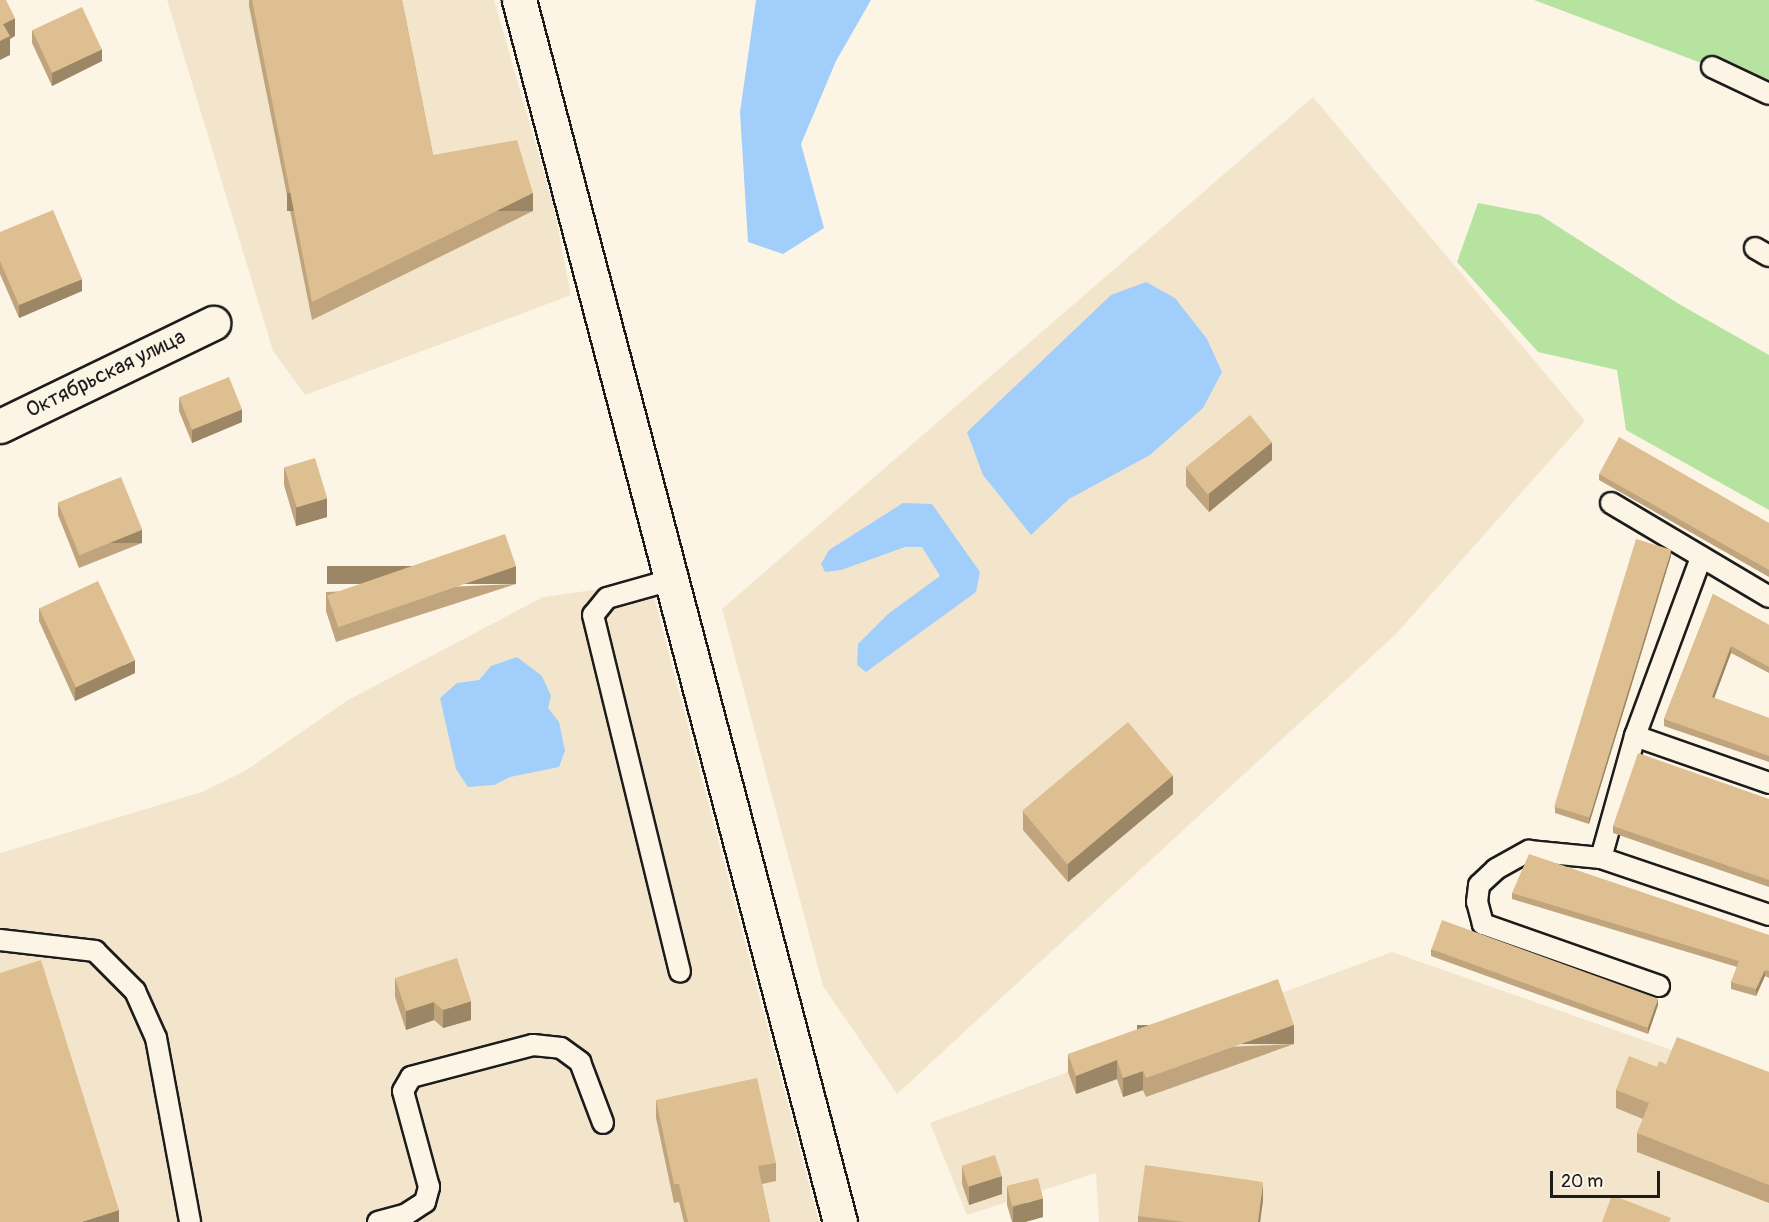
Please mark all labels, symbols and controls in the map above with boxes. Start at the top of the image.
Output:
street label: Октябрьская улица [22,324,190,424]
scale bar [1553,1159,1662,1197]
text: 20 m [1561,1170,1603,1193]

